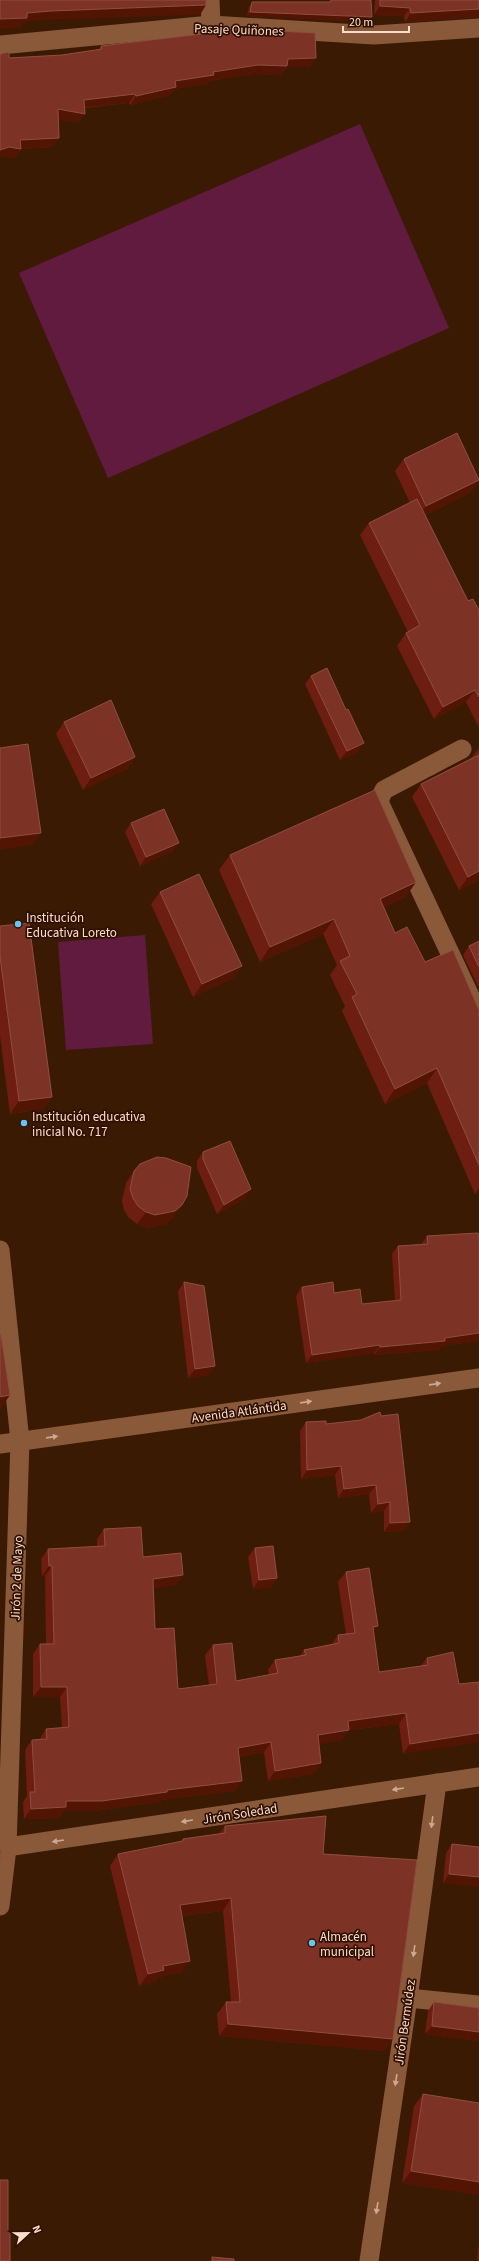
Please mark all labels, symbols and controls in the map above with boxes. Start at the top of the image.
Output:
scale bar [343,8,409,34]
text: 20 m [349,14,373,31]
street label: Pasaje Quiñones [194,19,285,41]
place label: Institución Educativa Loreto [26,909,117,942]
marker: Institución Educativa Loreto [13,919,23,929]
place label: Institución educativa inicial No. 717 [32,1108,146,1141]
marker: Institución educativa inicial No. 717 [19,1118,29,1128]
one-way arrow [429,1381,441,1387]
street label: Avenida Atlántida [190,1396,288,1428]
one-way arrow [300,1399,312,1405]
one-way arrow [46,1434,59,1440]
street label: Jirón 2 de Mayo [7,1535,27,1621]
one-way arrow [392,1786,404,1792]
street label: Jirón Soledad [202,1799,279,1829]
one-way arrow [429,1816,435,1828]
one-way arrow [180,1818,193,1824]
one-way arrow [52,1838,64,1844]
place label: Almacén municipal [320,1928,374,1961]
marker: Almacén municipal [307,1938,317,1948]
one-way arrow [411,1945,418,1957]
street label: Jirón Bermúdez [390,1978,420,2066]
one-way arrow [393,2074,399,2086]
one-way arrow [373,2202,379,2214]
north arrow [8,2213,48,2253]
text: N [28,2223,45,2236]

